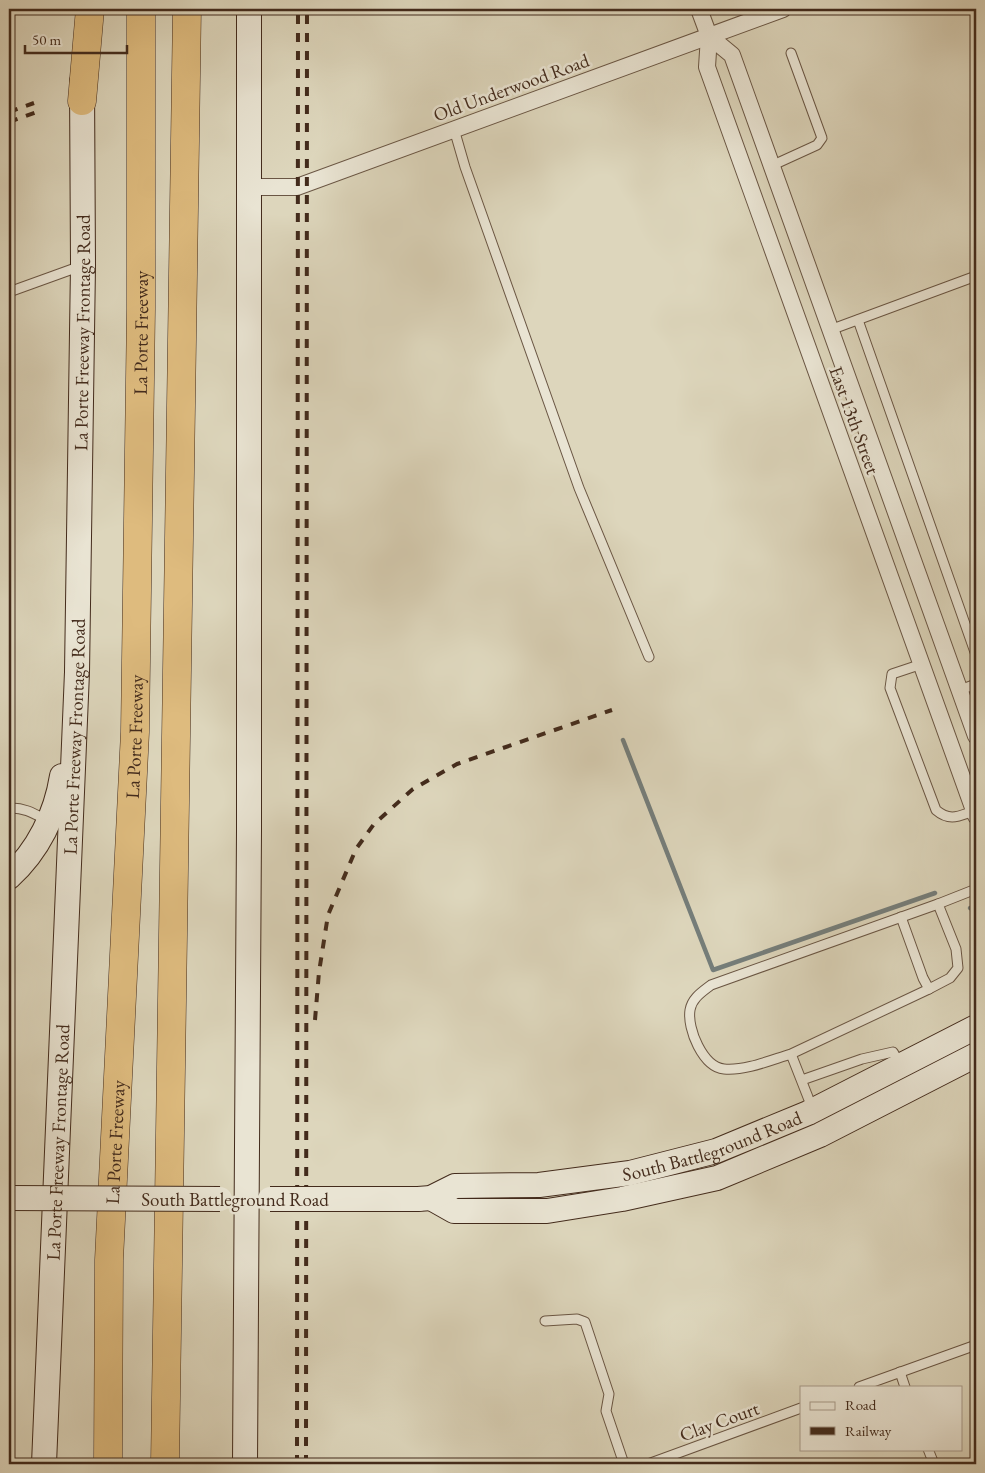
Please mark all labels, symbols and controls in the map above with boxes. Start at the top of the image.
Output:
scale bar [25,22,128,54]
text: 50 m [32,30,61,49]
street label: Old Underwood Road [430,47,593,127]
street label: La Porte Freeway Frontage Road [68,214,96,451]
street label: La Porte Freeway [128,270,154,395]
street label: East 13th Street [823,363,886,478]
street label: La Porte Freeway Frontage Road [57,618,91,855]
street label: La Porte Freeway [120,674,149,799]
street label: La Porte Freeway Frontage Road [40,1023,75,1261]
street label: La Porte Freeway [100,1079,131,1205]
street label: South Battleground Road [621,1105,806,1187]
street label: South Battleground Road [141,1187,329,1212]
legend [800,1386,962,1450]
text: Road [845,1395,877,1414]
street label: Clay Court [676,1396,762,1447]
text: Railway [845,1421,892,1440]

